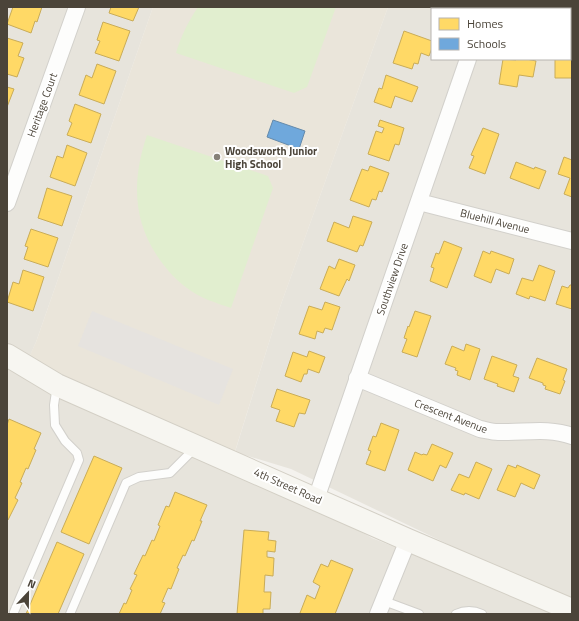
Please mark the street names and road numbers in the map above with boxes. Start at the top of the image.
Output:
street label: Heritage Court [23,71,61,139]
street label: Bluehill Avenue [459,205,532,237]
street label: Southview Drive [372,240,412,317]
street label: Crescent Avenue [412,395,490,437]
street label: 4th Street Road [251,464,325,508]

